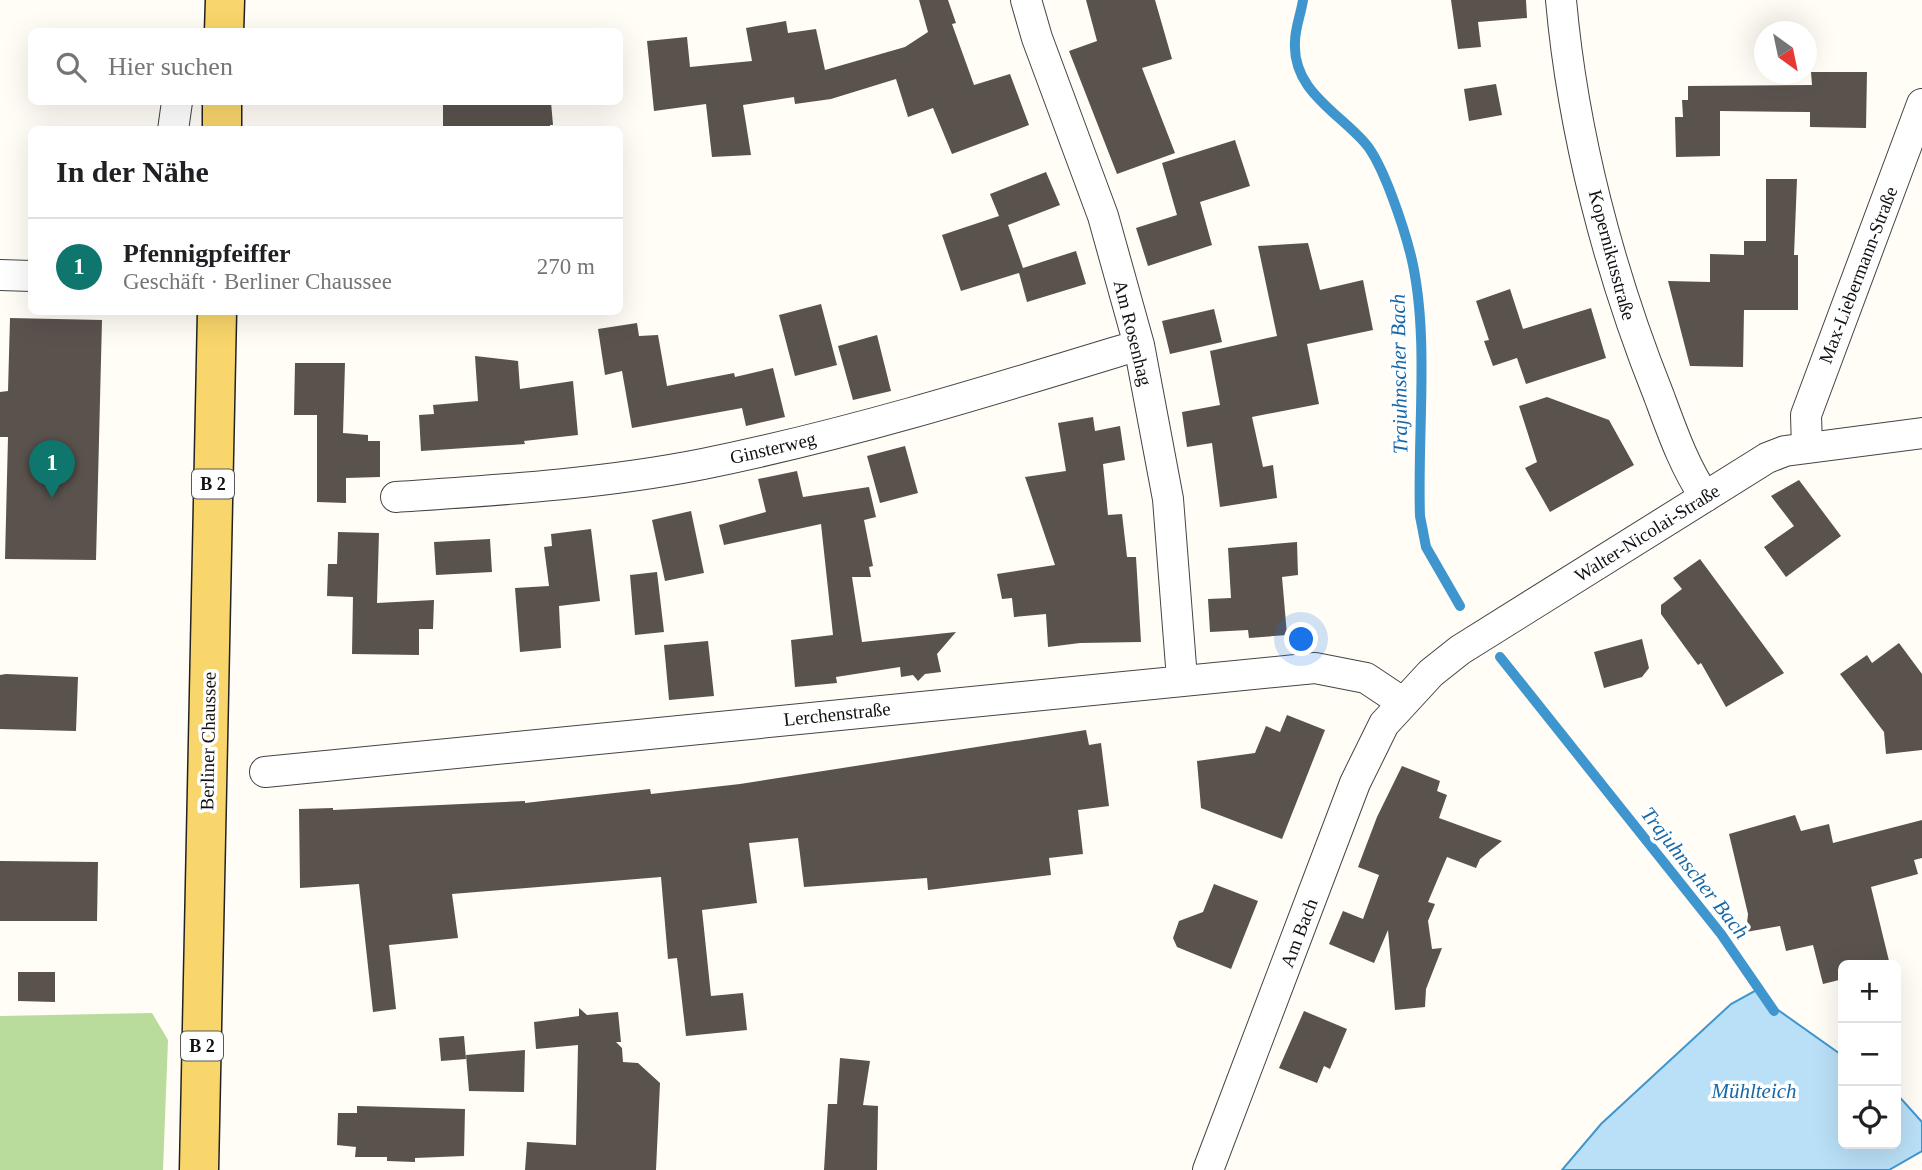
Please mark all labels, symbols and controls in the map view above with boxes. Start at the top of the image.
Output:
north arrow [1754,21,1817,84]
search box [28,28,623,105]
icon: search [52,48,90,86]
text: Hier suchen [108,52,233,81]
text: In der Nähe [56,155,209,188]
street label: Max-Liebermann-Straße [1815,184,1901,366]
street label: Kopernikusstraße [1585,188,1639,322]
text: Pfennigpfeiffer [123,239,291,268]
text: 1 [73,254,85,279]
text: 270 m [537,254,595,279]
text: Geschäft · Berliner Chaussee [123,269,392,294]
street label: Am Rosenhag [1110,278,1156,389]
water label: Trajuhnscher Bach [1386,294,1412,454]
street label: Ginsterweg [728,428,819,468]
pin: 1 [29,440,75,498]
road number: B 2 [192,470,234,498]
street label: Walter-Nicolai-Straße [1571,480,1723,586]
your location [1284,622,1318,656]
street label: Berliner Chaussee [196,671,220,811]
street label: Lerchenstraße [782,698,892,730]
water label: Trajuhnscher Bach [1636,802,1754,944]
street label: Am Bach [1276,895,1322,971]
map controls [1838,960,1901,1149]
button: + [1838,960,1901,1023]
button: − [1838,1023,1901,1086]
road number: B 2 [181,1031,223,1060]
water label: Mühlteich [1710,1079,1797,1103]
button: locate [1838,1086,1901,1149]

